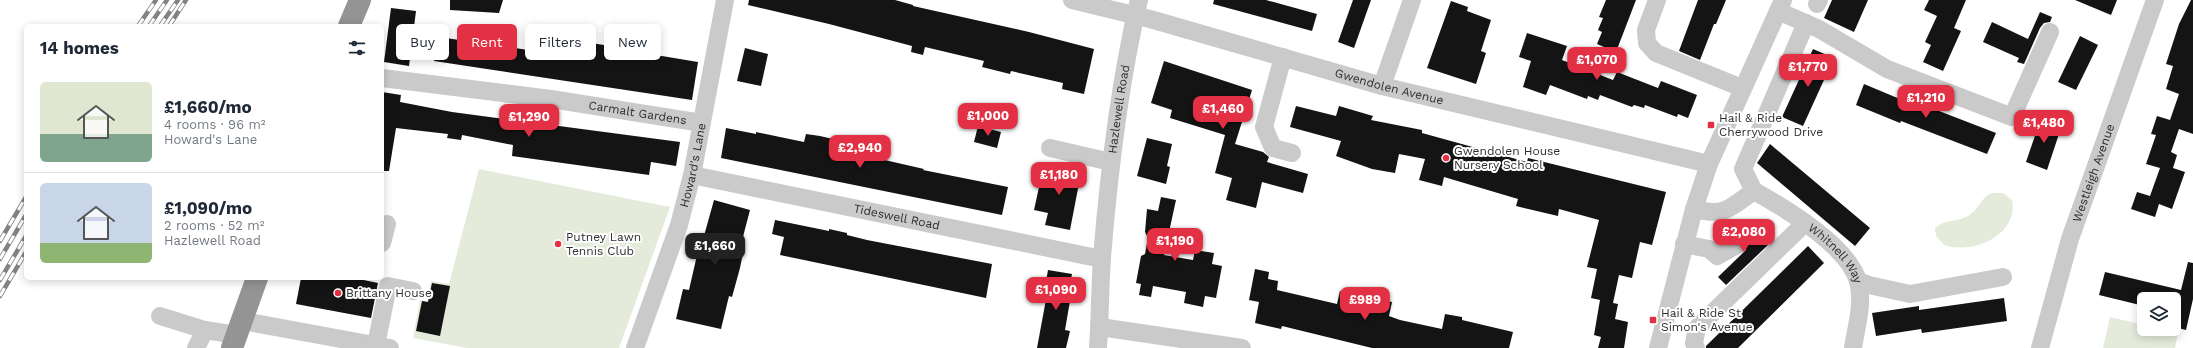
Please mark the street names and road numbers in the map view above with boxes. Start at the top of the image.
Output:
street label: Hazlewell Road [1105,64,1132,154]
street label: Gwendolen Avenue [1333,66,1445,107]
street label: Carmalt Gardens [588,98,688,127]
street label: Howard's Lane [677,122,709,209]
street label: Westleigh Avenue [2070,122,2117,224]
street label: Tideswell Road [852,201,941,233]
street label: Whitnell Way [1805,220,1865,286]

